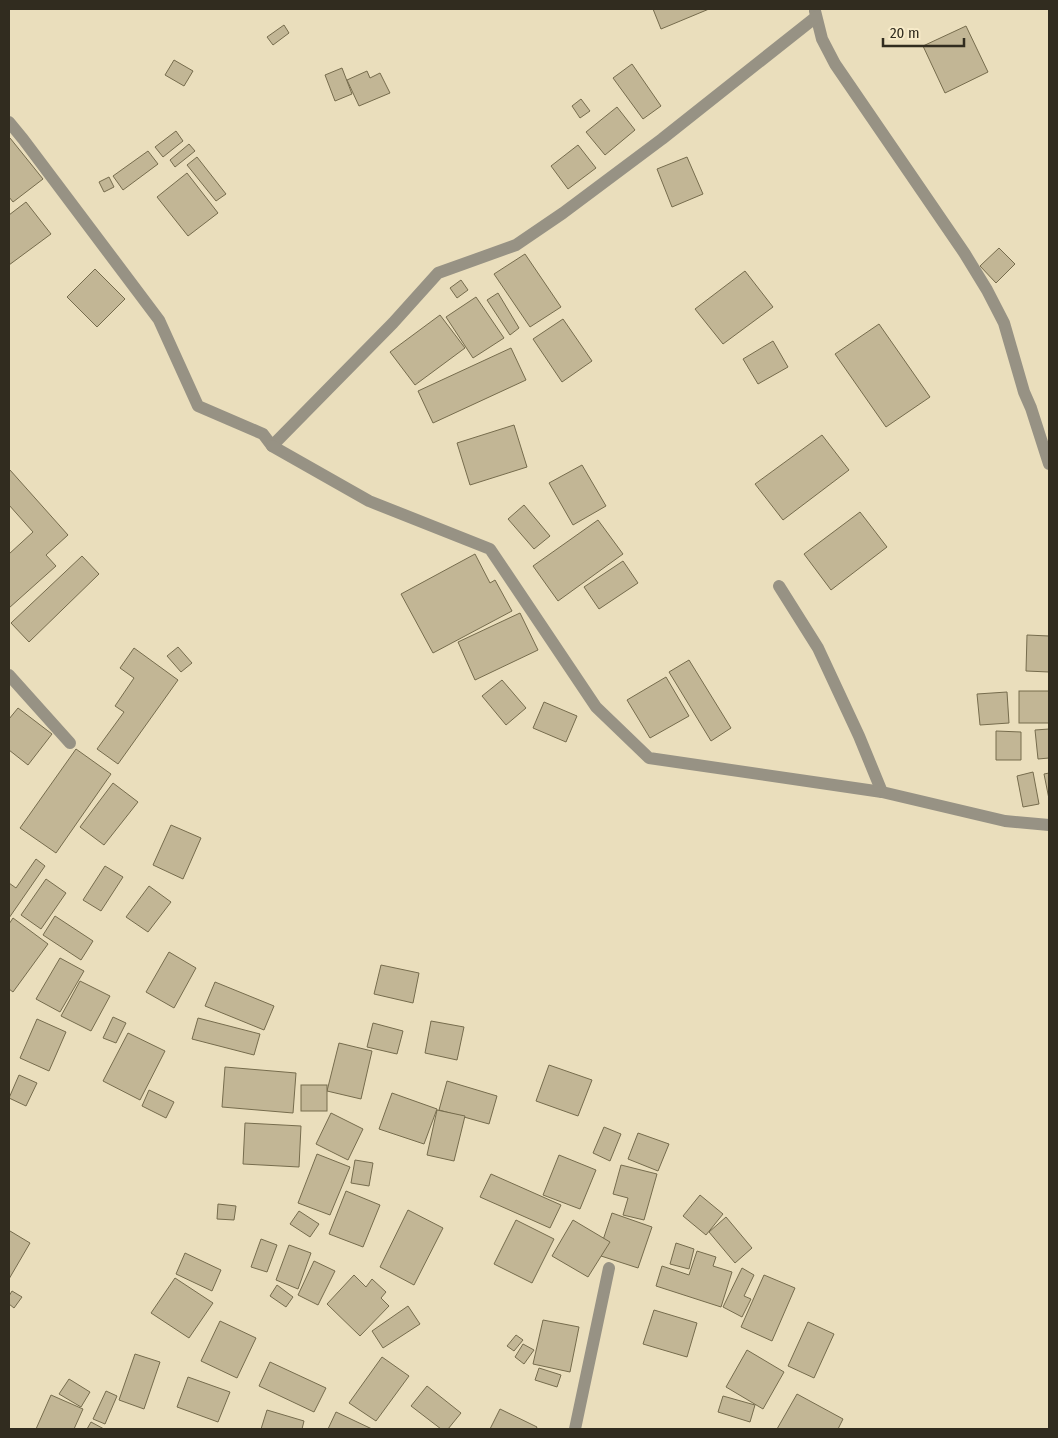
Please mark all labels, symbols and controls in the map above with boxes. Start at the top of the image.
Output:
scale bar [883,15,964,47]
text: 20 m [890,24,920,42]

